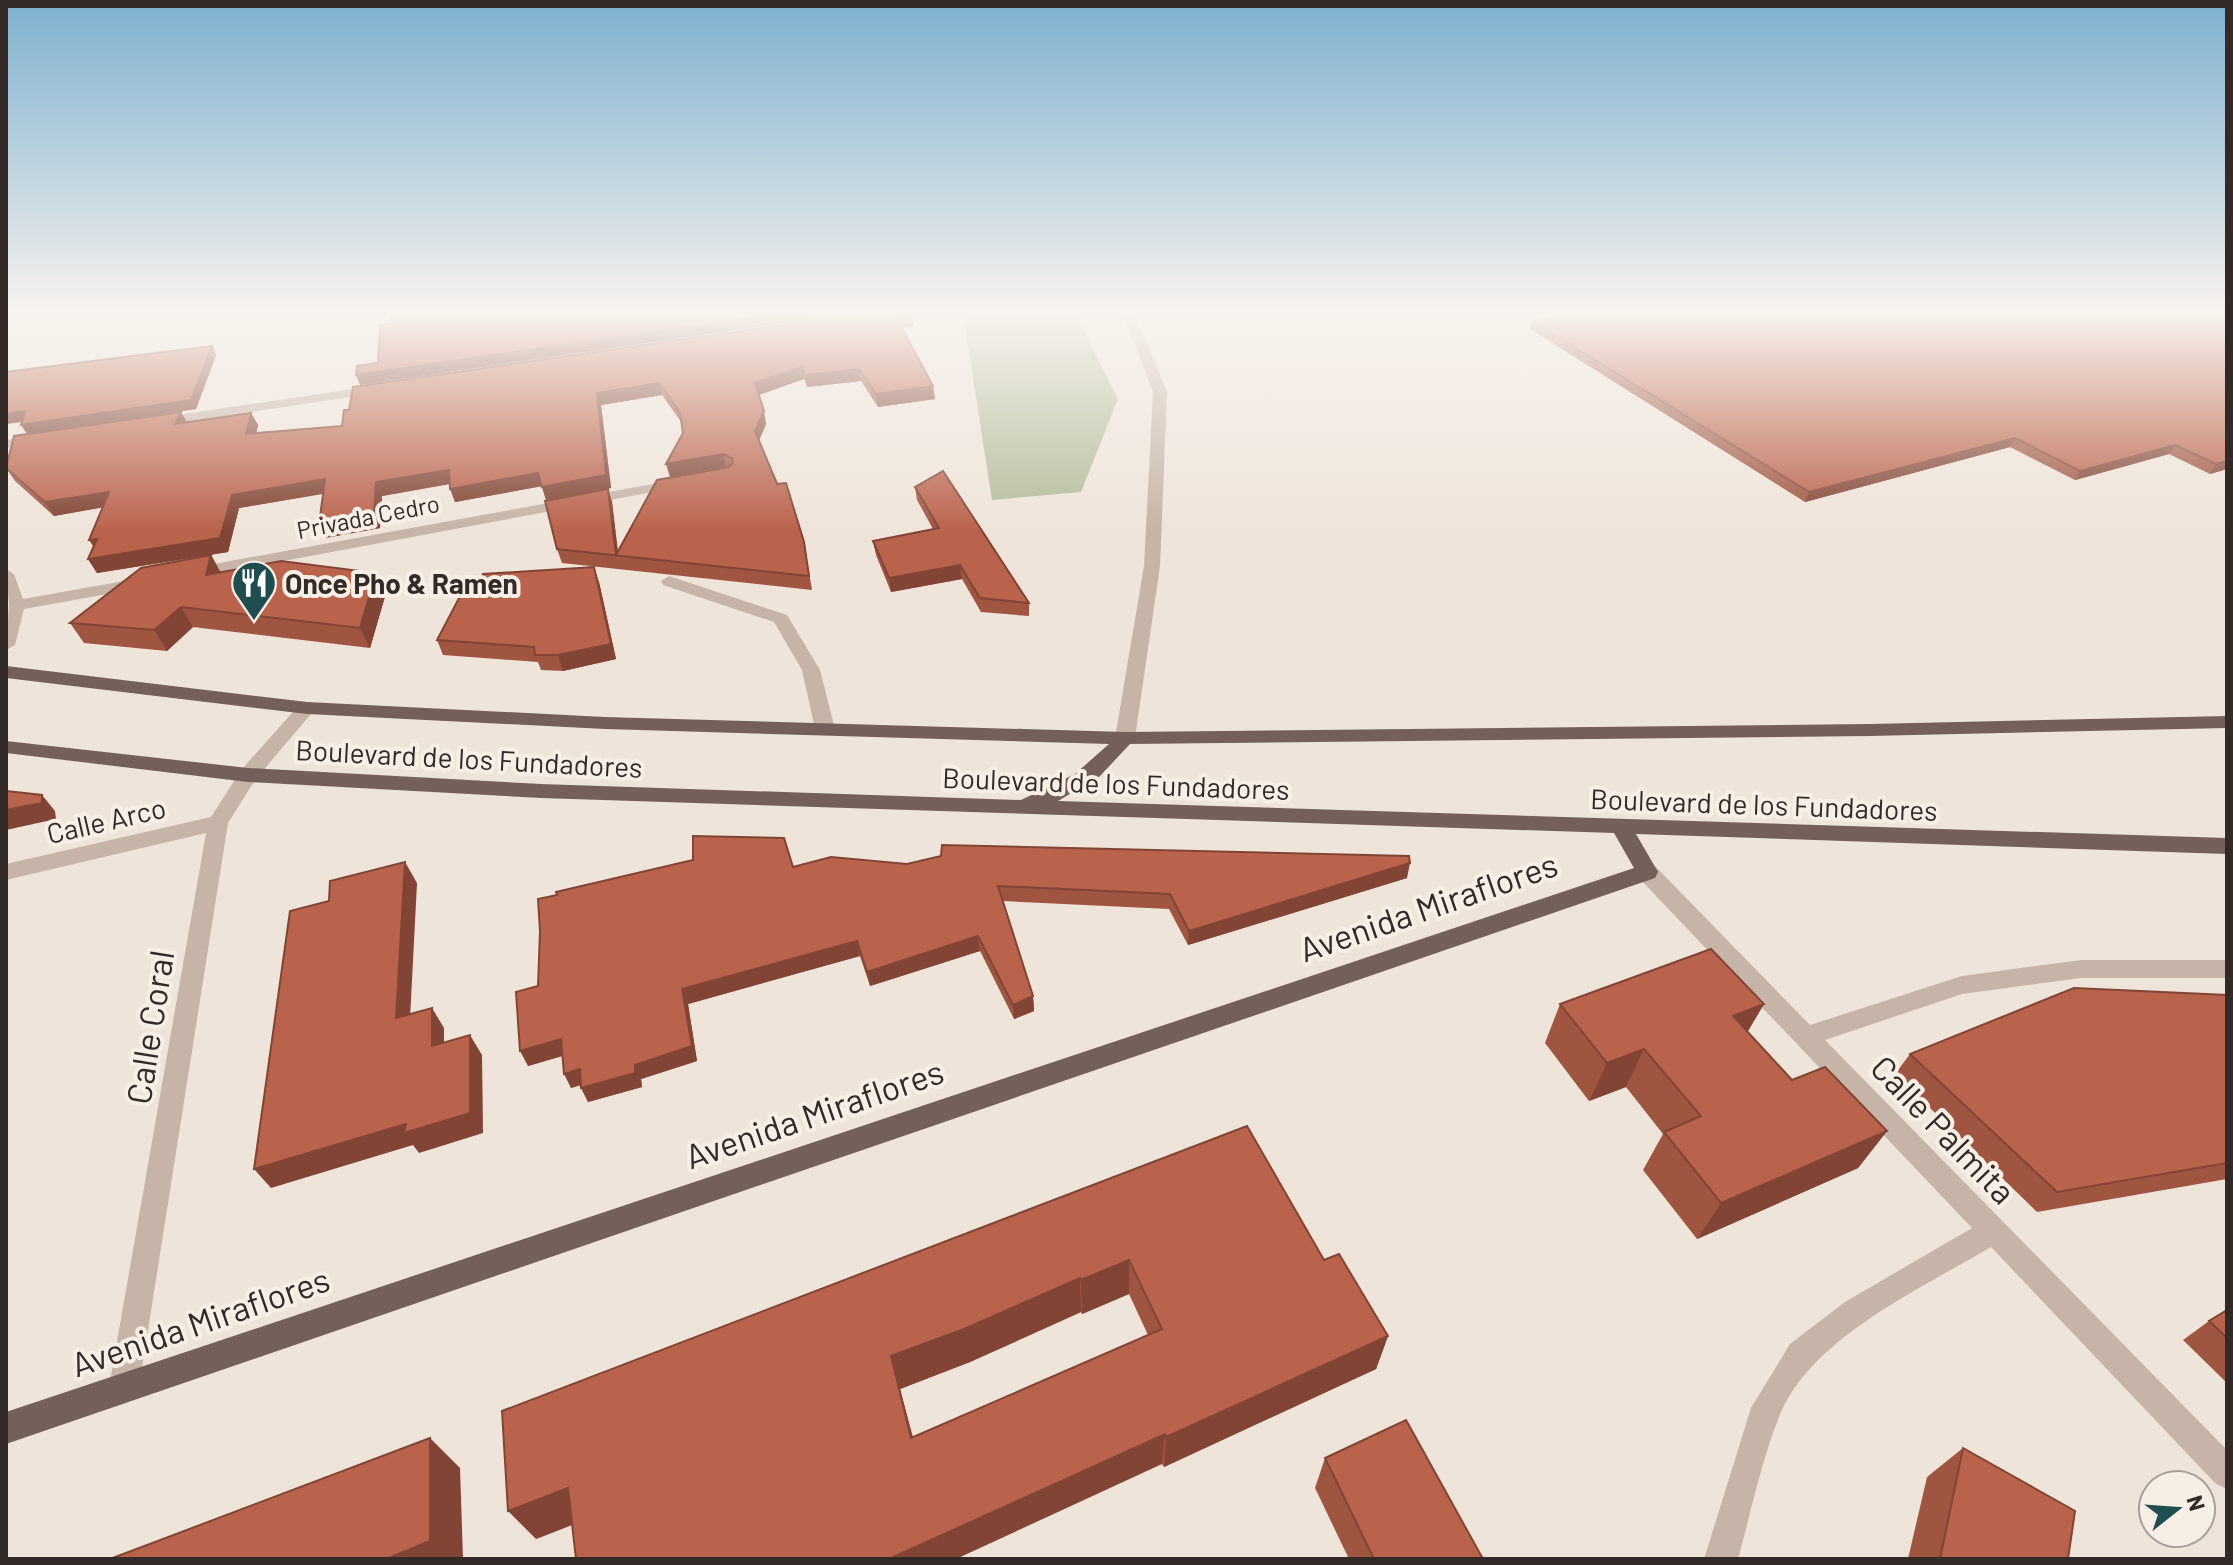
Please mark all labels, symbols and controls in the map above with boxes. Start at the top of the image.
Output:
street label: Privada Cedro [294,488,442,544]
restaurant icon: Once Pho & Ramen [230,559,278,622]
place label: Once Pho & Ramen [285,566,518,600]
street label: Boulevard de los Fundadores [295,732,643,784]
street label: Boulevard de los Fundadores [942,760,1290,806]
street label: Boulevard de los Fundadores [1590,781,1938,827]
street label: Calle Arco [43,790,169,850]
street label: Avenida Miraflores [1293,843,1563,969]
street label: Calle Coral [117,947,181,1107]
street label: Calle Palmita [1863,1046,2025,1212]
street label: Avenida Miraflores [679,1050,949,1176]
street label: Avenida Miraflores [65,1258,335,1384]
north arrow [2137,1469,2217,1549]
text: N [2183,1492,2212,1514]

